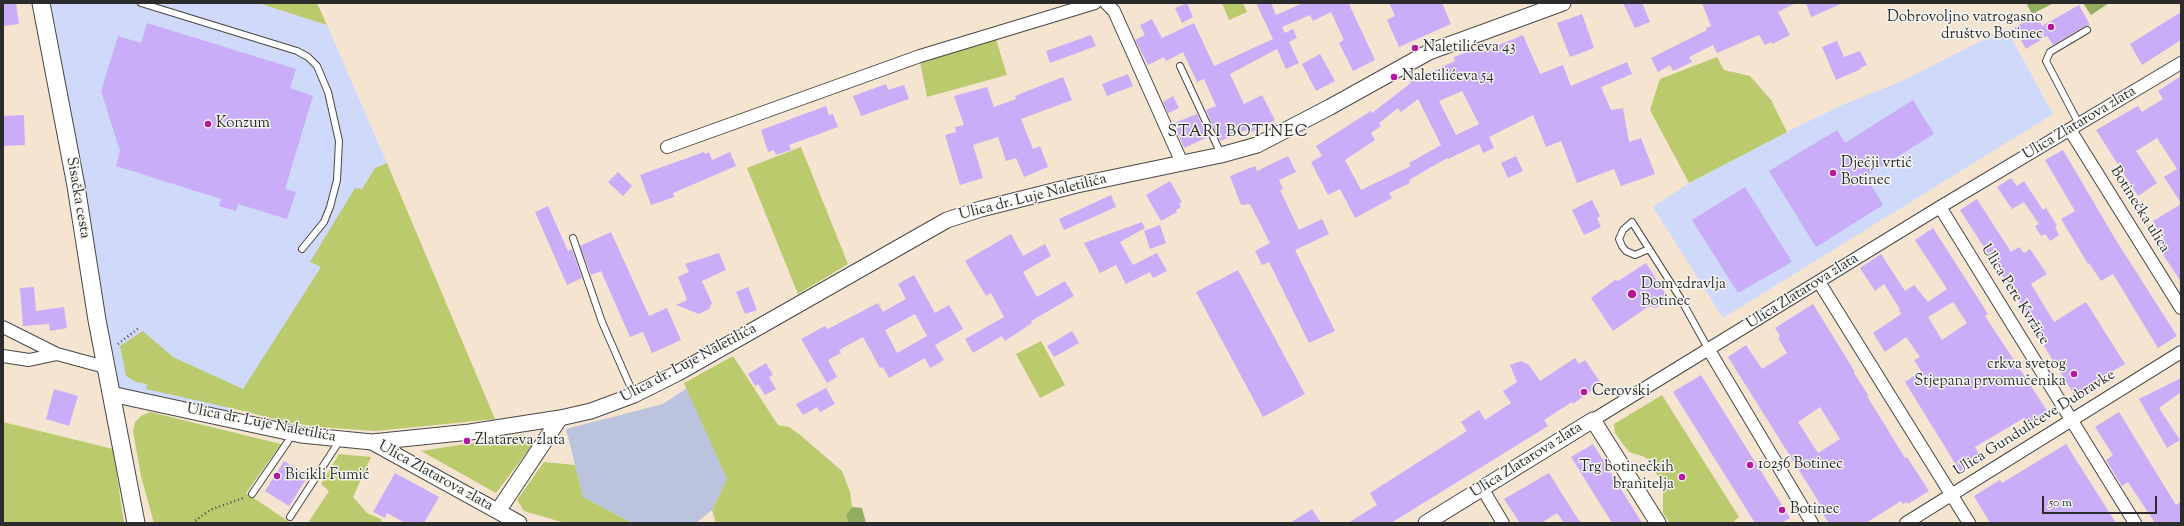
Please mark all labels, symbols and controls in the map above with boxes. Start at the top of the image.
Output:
place label: Dobrovoljno vatrogasno društvo Botinec [1887,9,2043,44]
marker: Dobrovoljno vatrogasno društvo Botinec [2046,22,2056,32]
place label: Naletilićeva 43 [1423,39,1516,57]
marker: Naletilićeva 43 [1410,43,1420,53]
place label: Naletilićeva 54 [1402,68,1494,86]
marker: Naletilićeva 54 [1389,72,1399,82]
street label: Ulica Zlatarova zlata [2020,83,2140,165]
place label: Konzum [216,115,270,133]
marker: Konzum [203,119,213,129]
district label: STARI BOTINEC [1167,123,1309,143]
place label: Dječji vrtić Botinec [1841,155,1912,190]
street label: Sisačka cesta [61,156,93,240]
street label: Botinečka ulica [2105,164,2173,256]
marker: Dječji vrtić Botinec [1828,168,1838,178]
street label: Ulica dr. Luje Naletilića [957,171,1109,225]
street label: Ulica Pere Kvržice [1976,241,2052,349]
street label: Ulica Zlatarova zlata [1744,250,1862,334]
place label: Dom zdravlja Botinec [1641,276,1726,311]
marker: Dom zdravlja Botinec [1626,288,1638,300]
street label: Ulica dr. Luje Naletilića [618,320,760,408]
place label: crkva svetog Stjepana prvomučenika [1914,356,2066,391]
street label: Ulica Gundulićeve Dubravke [1951,367,2119,481]
marker: crkva svetog Stjepana prvomučenika [2069,369,2079,379]
place label: Cerovski [1592,383,1650,401]
marker: Cerovski [1579,387,1589,397]
street label: Ulica dr. Luje Naletilića [185,401,337,447]
street label: Ulica Zlatarova zlata [1468,419,1586,503]
place label: Zlatareva zlata [475,432,565,450]
marker: Zlatareva zlata [462,436,472,446]
street label: Ulica Zlatarova zlata [374,438,496,516]
place label: 10256 Botinec [1758,456,1843,474]
place label: Trg botinečkih branitelja [1579,459,1674,494]
marker: 10256 Botinec [1745,460,1755,470]
place label: Bicikli Fumić [285,467,370,485]
marker: Bicikli Fumić [272,471,282,481]
marker: Trg botinečkih branitelja [1677,472,1687,482]
scale bar [2044,488,2159,514]
text: 50 m [2049,494,2072,512]
place label: Botinec [1790,501,1839,519]
marker: Botinec [1777,505,1787,515]

